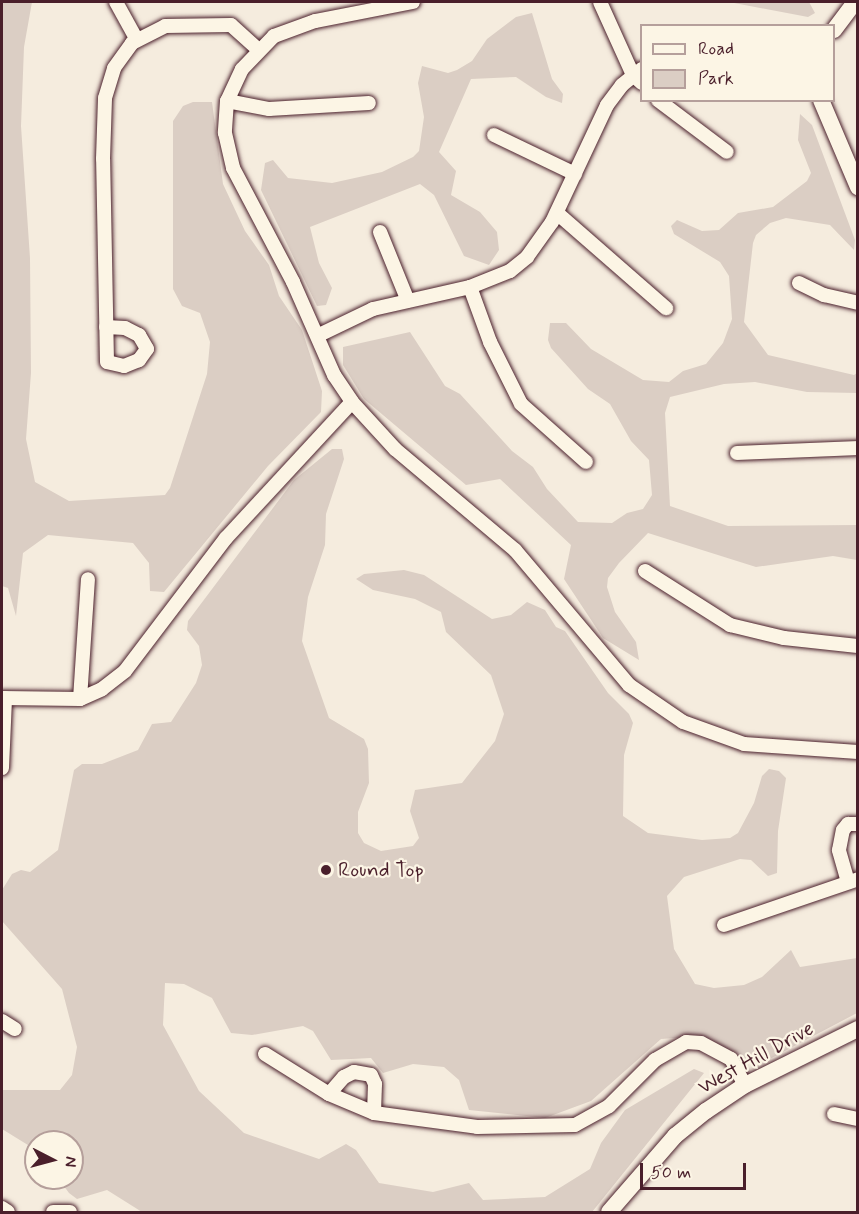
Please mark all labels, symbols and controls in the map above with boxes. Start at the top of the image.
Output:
legend [640,24,835,102]
text: Road [698,37,734,61]
text: Park [698,67,734,91]
place label: Round Top [338,857,424,883]
marker: Round Top [319,863,333,877]
street label: West Hill Drive [694,1016,818,1100]
north arrow [24,1130,84,1190]
scale bar [643,1151,750,1189]
text: N [59,1155,81,1168]
text: 50 m [651,1161,691,1185]

